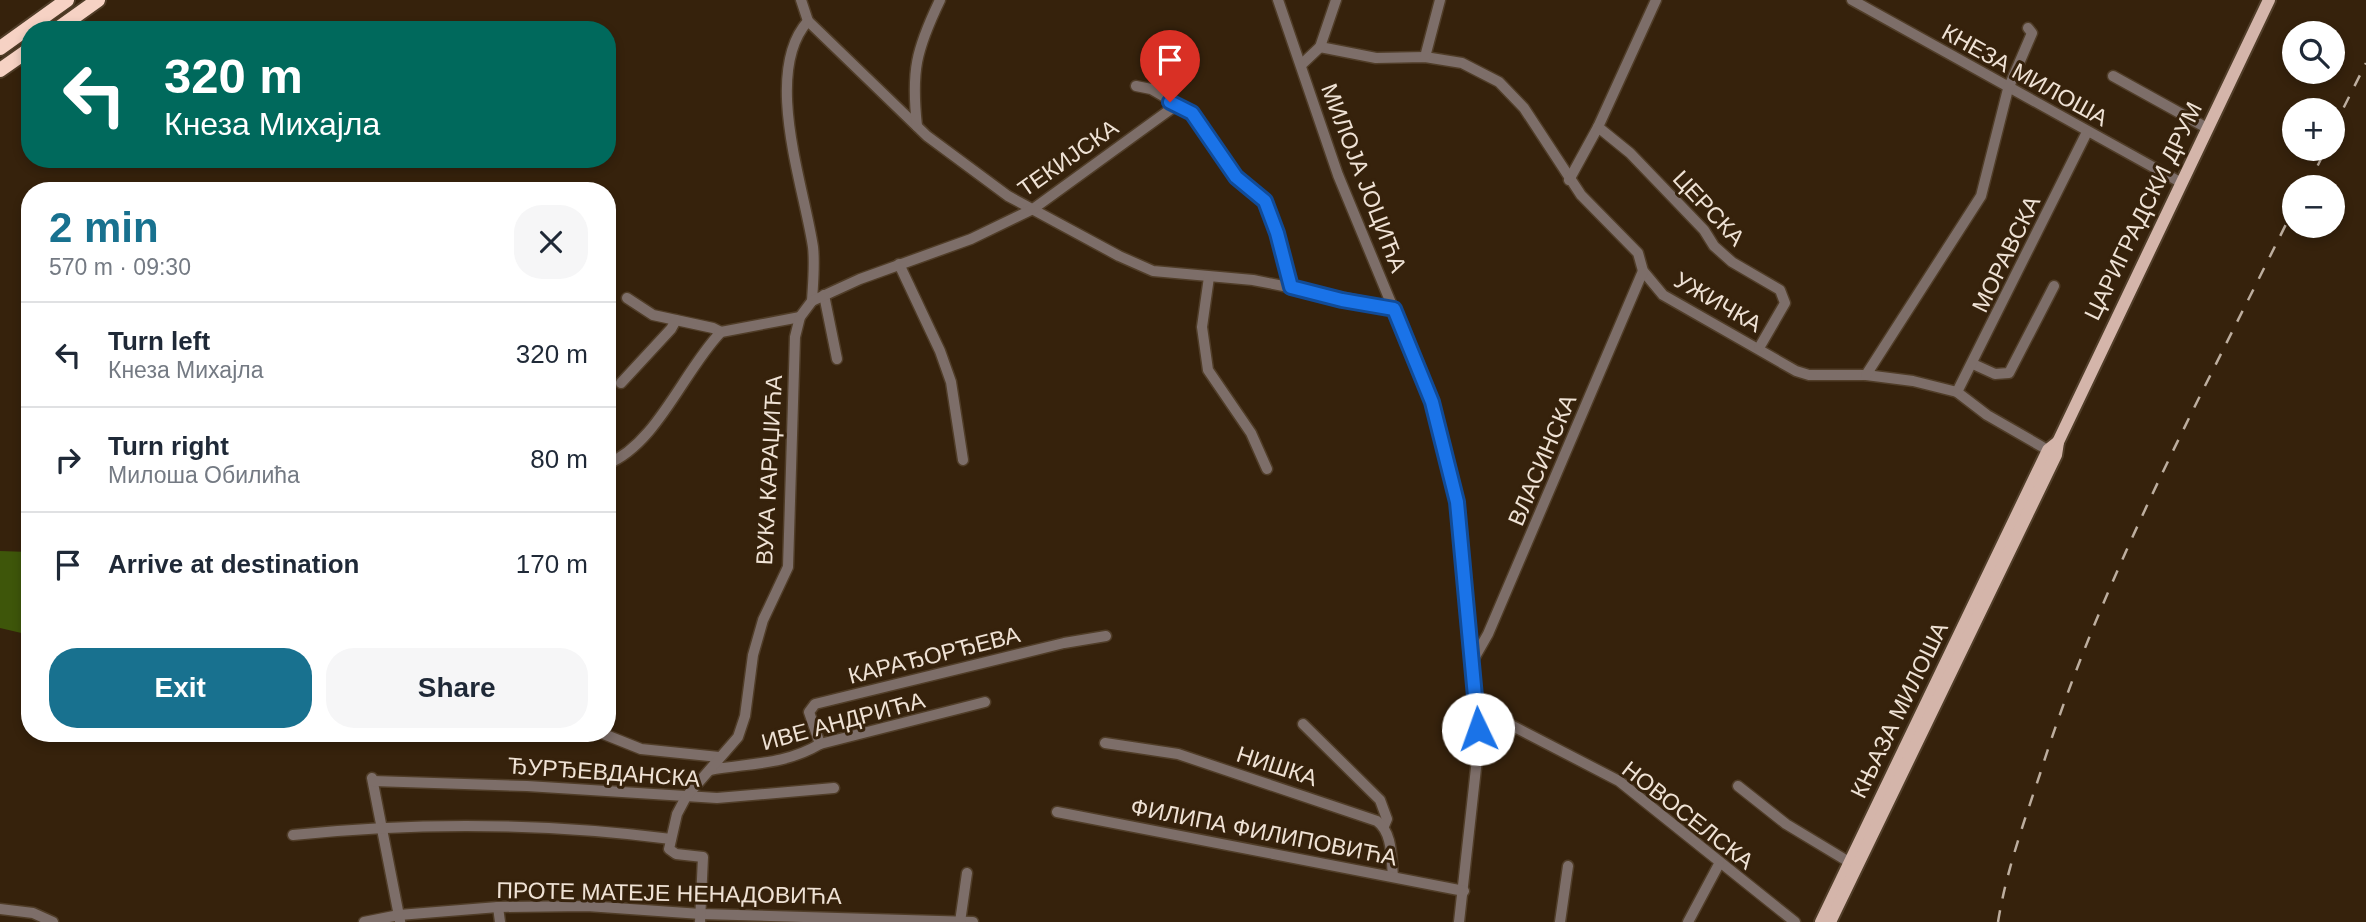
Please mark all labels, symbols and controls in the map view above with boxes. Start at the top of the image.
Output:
street label: КНЕЗА МИЛОША [1938,19,2113,132]
map controls [2282,21,2345,238]
button: search [2282,21,2345,84]
pin [1140,30,1200,102]
icon: arrive [1151,41,1189,79]
icon: left [49,49,140,140]
text: 320 m [164,49,303,103]
street label: МИЛОЈА ЈОЦИЋА [1316,80,1412,277]
street label: ЦАРИГРАДСКИ ДРУМ [2079,98,2207,324]
button: + [2282,98,2345,161]
text: Кнеза Михајла [164,106,380,142]
street label: ТЕКИЈСКА [1013,114,1124,202]
street label: ЦЕРСКА [1668,165,1751,251]
button: − [2282,175,2345,238]
street label: МОРАВСКА [1967,191,2046,316]
text: 2 min [49,204,159,251]
button: close [514,205,588,279]
text: 570 m · 09:30 [49,254,191,280]
street label: УЖИЧКА [1670,267,1767,338]
text: Turn left [108,326,210,356]
icon: left [49,336,87,374]
text: 320 m [516,339,588,369]
text: Кнеза Михајла [108,357,263,383]
street label: ВУКА КАРАЏИЋА [751,374,787,566]
street label: ВЛАСИНСКА [1503,390,1582,530]
text: Turn right [108,431,229,461]
icon: right [49,441,87,479]
text: 80 m [530,444,588,474]
text: Милоша Обилића [108,462,300,488]
icon: arrive [49,546,87,584]
text: Arrive at destination [108,549,359,579]
text: 170 m [516,549,588,579]
street label: КЊАЗА МИЛОША [1845,617,1953,802]
street label: КАРАЂОРЂЕВА [845,621,1023,689]
button: Exit [49,648,312,728]
button: Share [326,648,588,728]
street label: ИВЕ АНДРИЋА [758,687,928,755]
position arrow [1441,692,1515,766]
street label: НИШКА [1234,741,1321,791]
street label: ЂУРЂЕВДАНСКА [507,752,702,792]
street label: НОВОСЕЛСКА [1617,756,1759,875]
street label: ФИЛИПА ФИЛИПОВИЋА [1129,793,1400,871]
street label: ПРОТЕ МАТЕЈЕ НЕНАДОВИЋА [496,877,843,909]

